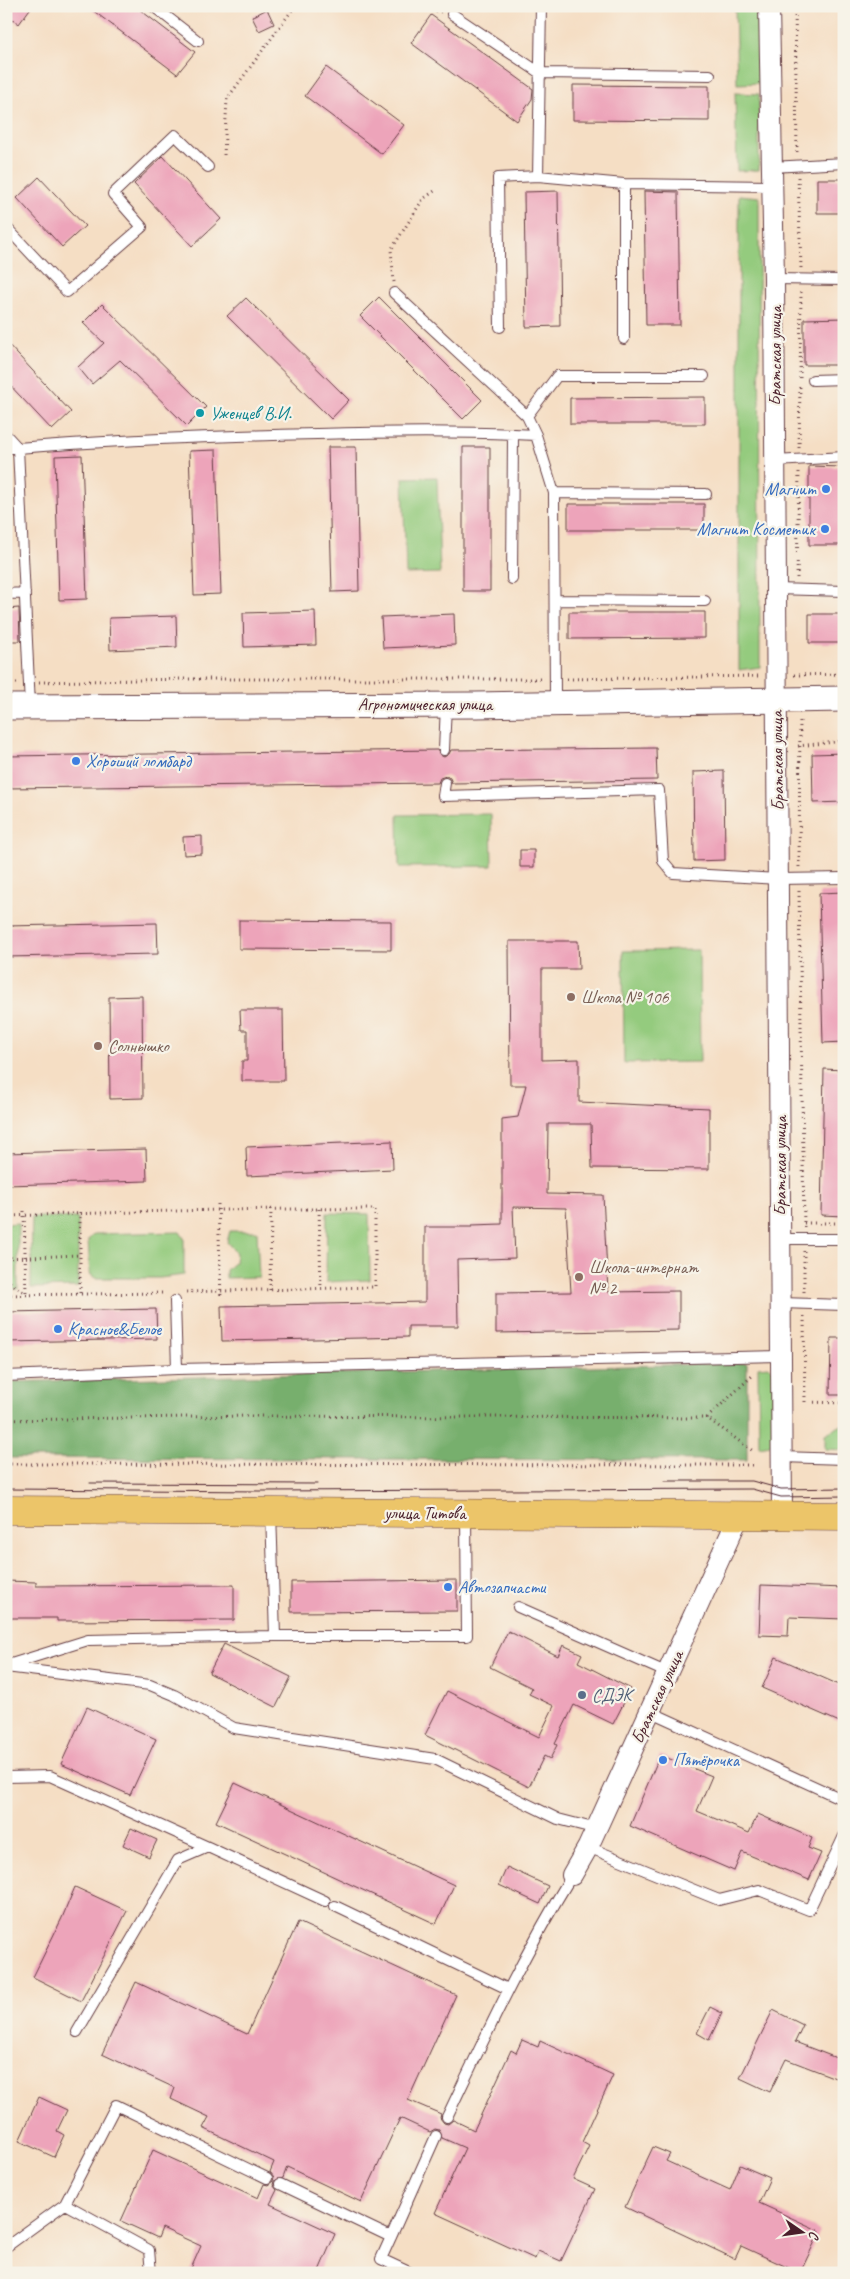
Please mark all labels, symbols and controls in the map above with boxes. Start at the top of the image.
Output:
street label: Братская улица [764,304,786,406]
place label: Уженцев В.И. [210,402,292,424]
marker: Уженцев В.И. [194,407,206,419]
place label: Магнит [765,478,817,500]
marker: Магнит [820,483,832,495]
place label: Магнит Косметик [697,518,817,540]
marker: Магнит Косметик [819,523,831,535]
street label: Агрономическая улица [358,693,494,715]
street label: Братская улица [765,709,789,811]
place label: Хороший ломбард [86,750,193,772]
marker: Хороший ломбард [70,755,82,767]
place label: Школа № 106 [581,986,669,1008]
marker: Школа № 106 [565,991,577,1003]
place label: Солнышко [108,1035,171,1057]
marker: Солнышко [92,1040,104,1052]
street label: Братская улица [769,1114,791,1216]
place label: Школа-интернат № 2 [589,1256,699,1299]
marker: Школа-интернат № 2 [573,1271,585,1283]
place label: Красное&Белое [68,1318,162,1340]
marker: Красное&Белое [52,1323,64,1335]
street label: улица Титова [383,1502,467,1524]
place label: Автозапчасти [458,1576,547,1598]
marker: Автозапчасти [442,1581,454,1593]
street label: Братская улица [626,1646,689,1747]
place label: СДЭК [592,1684,635,1706]
marker: СДЭК [576,1689,588,1701]
place label: Пятёрочка [673,1749,741,1771]
marker: Пятёрочка [657,1754,669,1766]
north arrow [778,2206,828,2256]
text: С [805,2230,823,2242]

